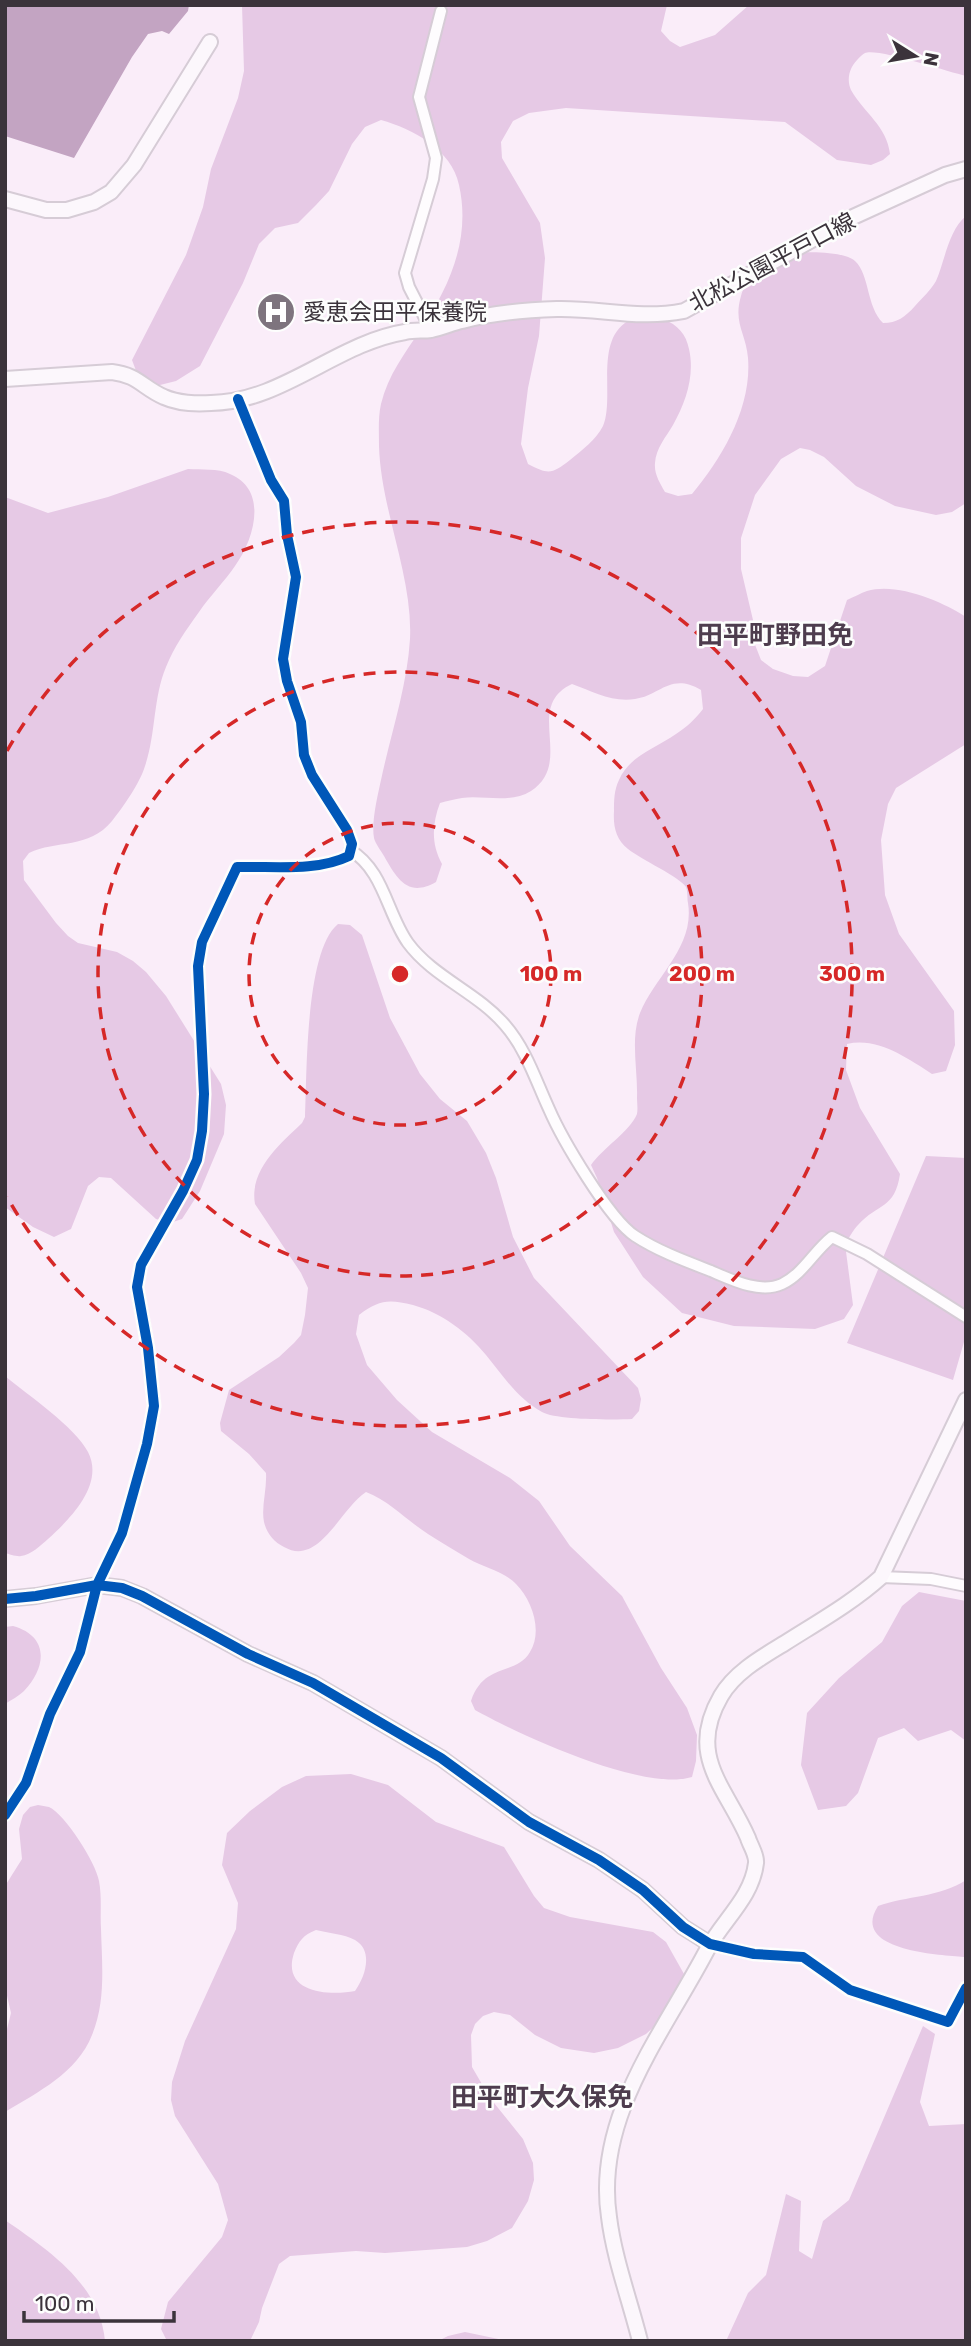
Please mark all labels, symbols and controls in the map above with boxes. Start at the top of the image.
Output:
north arrow [880,21,950,91]
text: N [919,50,944,68]
street label: 北松公園平戸口線 [684,206,860,318]
hospital icon: 愛恵会田平保養院 [255,291,297,333]
place label: 愛恵会田平保養院 [303,298,487,326]
district label: 田平町野田免 [697,620,853,651]
text: 100 m [520,961,582,986]
text: 200 m [669,961,735,986]
text: 300 m [819,961,885,986]
centre of rings [388,962,412,986]
district label: 田平町大久保免 [451,2082,633,2113]
scale bar [24,2280,175,2324]
text: 100 m [35,2291,94,2316]

